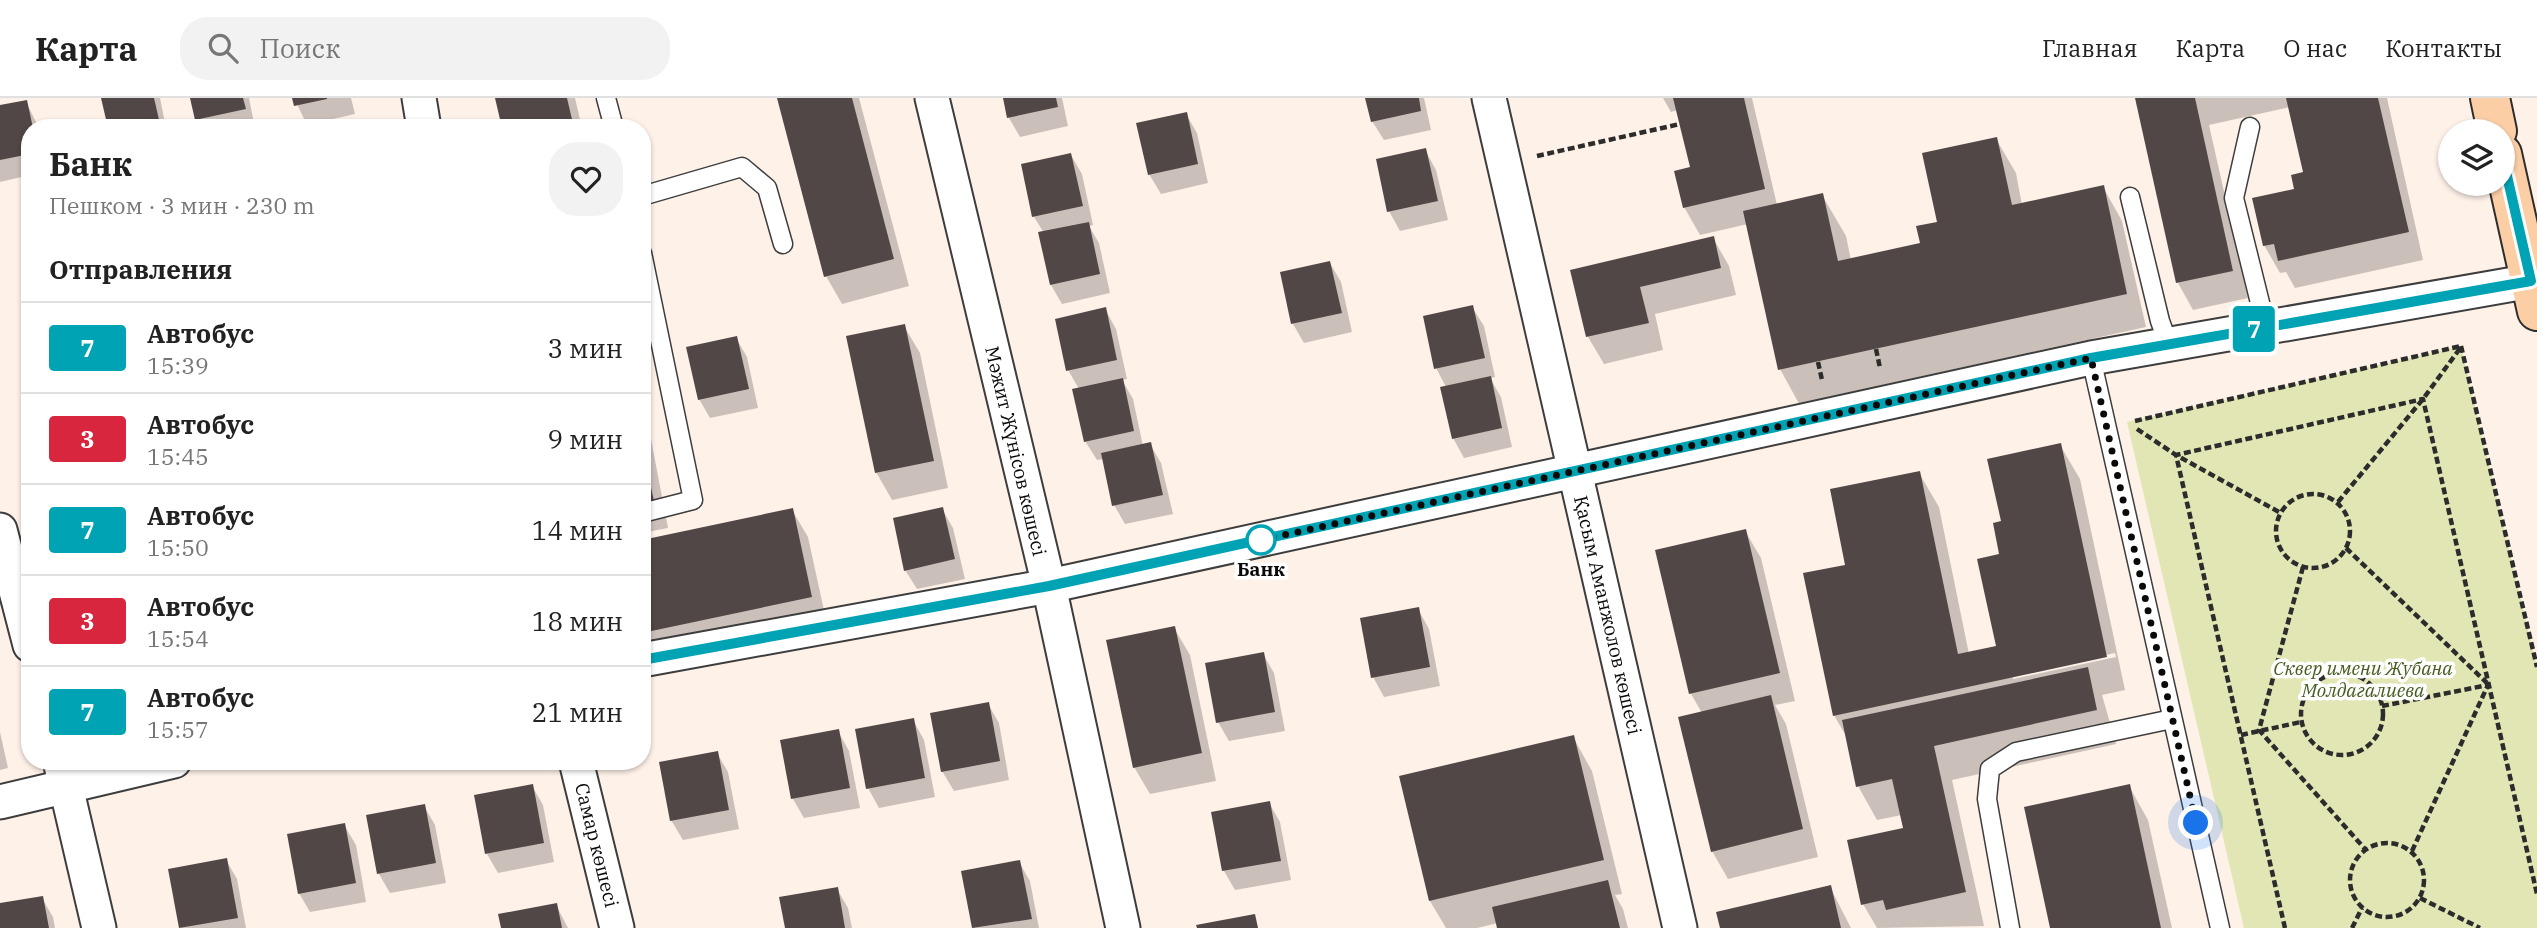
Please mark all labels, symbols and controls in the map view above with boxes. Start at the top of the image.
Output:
search box [180,17,670,80]
text: Карта [35,27,138,70]
icon: search [204,29,242,67]
text: Поиск [260,31,340,65]
text: Главная [2042,32,2138,64]
text: Карта [2176,32,2245,64]
text: О нас [2283,32,2347,64]
text: Контакты [2385,32,2502,64]
map controls [2438,119,2515,196]
button: layers [2438,119,2515,196]
text: Банк [49,142,132,185]
button: heart [549,142,623,216]
text: Пешком · 3 мин · 230 m [49,190,315,220]
text: Отправления [49,252,232,286]
line badge: 7 [2231,306,2277,352]
text: 7 [2247,313,2261,345]
text: Автобус [147,316,254,350]
text: 3 мин [547,331,623,365]
text: 7 [80,332,95,364]
street label: Мәжит Жүнісов көшесі [980,344,1052,558]
text: 15:39 [147,350,209,380]
text: Автобус [147,407,254,441]
text: 9 мин [547,422,623,456]
text: 3 [80,423,95,455]
text: 15:45 [147,441,209,471]
street label: Қасым Аманжолов көшесі [1569,493,1647,737]
text: Автобус [147,498,254,532]
text: 14 мин [532,513,623,547]
text: 7 [80,514,95,546]
marker: Банк [1246,525,1276,555]
text: 15:50 [147,532,209,562]
place label: Банк [1237,557,1285,581]
text: Автобус [147,589,254,623]
text: 18 мин [532,604,623,638]
text: 3 [80,605,95,637]
text: 15:54 [147,623,209,653]
park label: Сквер имени Жубана Молдагалиева [2273,656,2453,702]
text: Автобус [147,680,254,714]
text: 21 мин [532,695,623,729]
text: 7 [80,696,95,728]
text: 15:57 [147,714,209,744]
street label: Самар көшесі [570,780,624,910]
your location [2178,805,2213,840]

